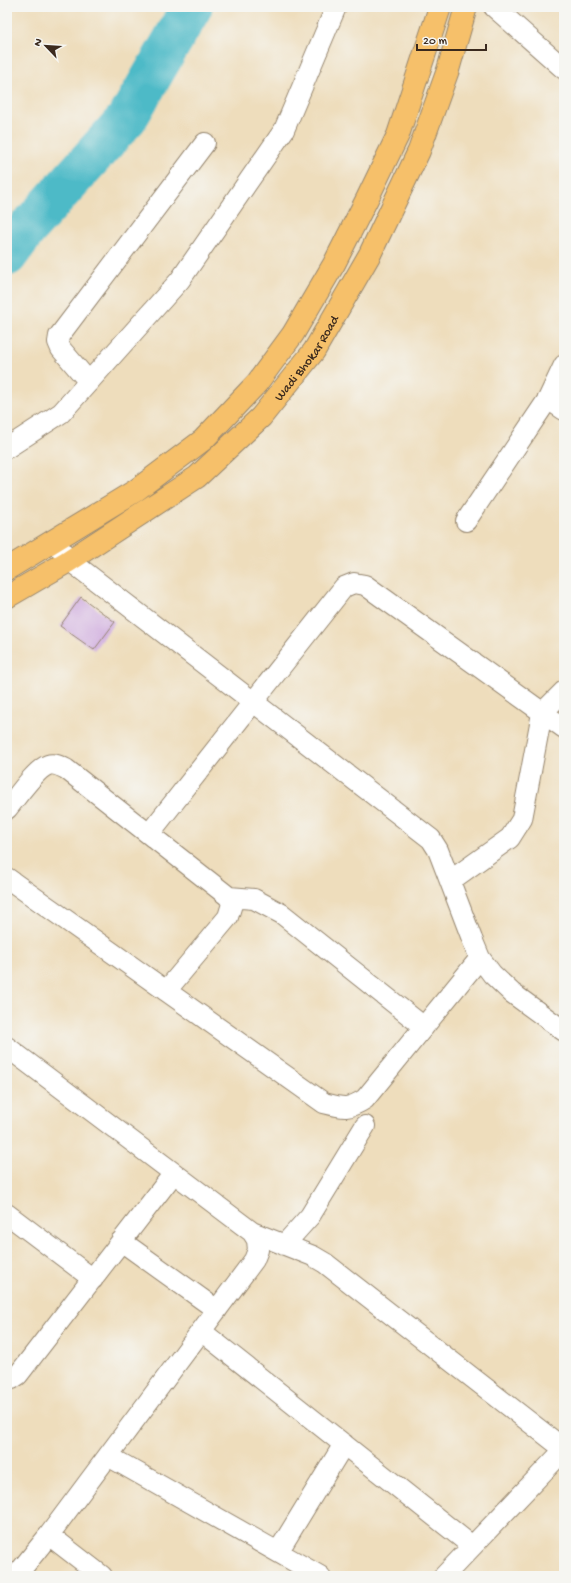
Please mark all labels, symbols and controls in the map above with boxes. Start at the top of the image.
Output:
north arrow [26,26,66,66]
scale bar [417,26,486,52]
text: 20 m [423,35,448,49]
text: N [32,37,46,48]
street label: Wadi Bhokar Road [272,312,344,405]

